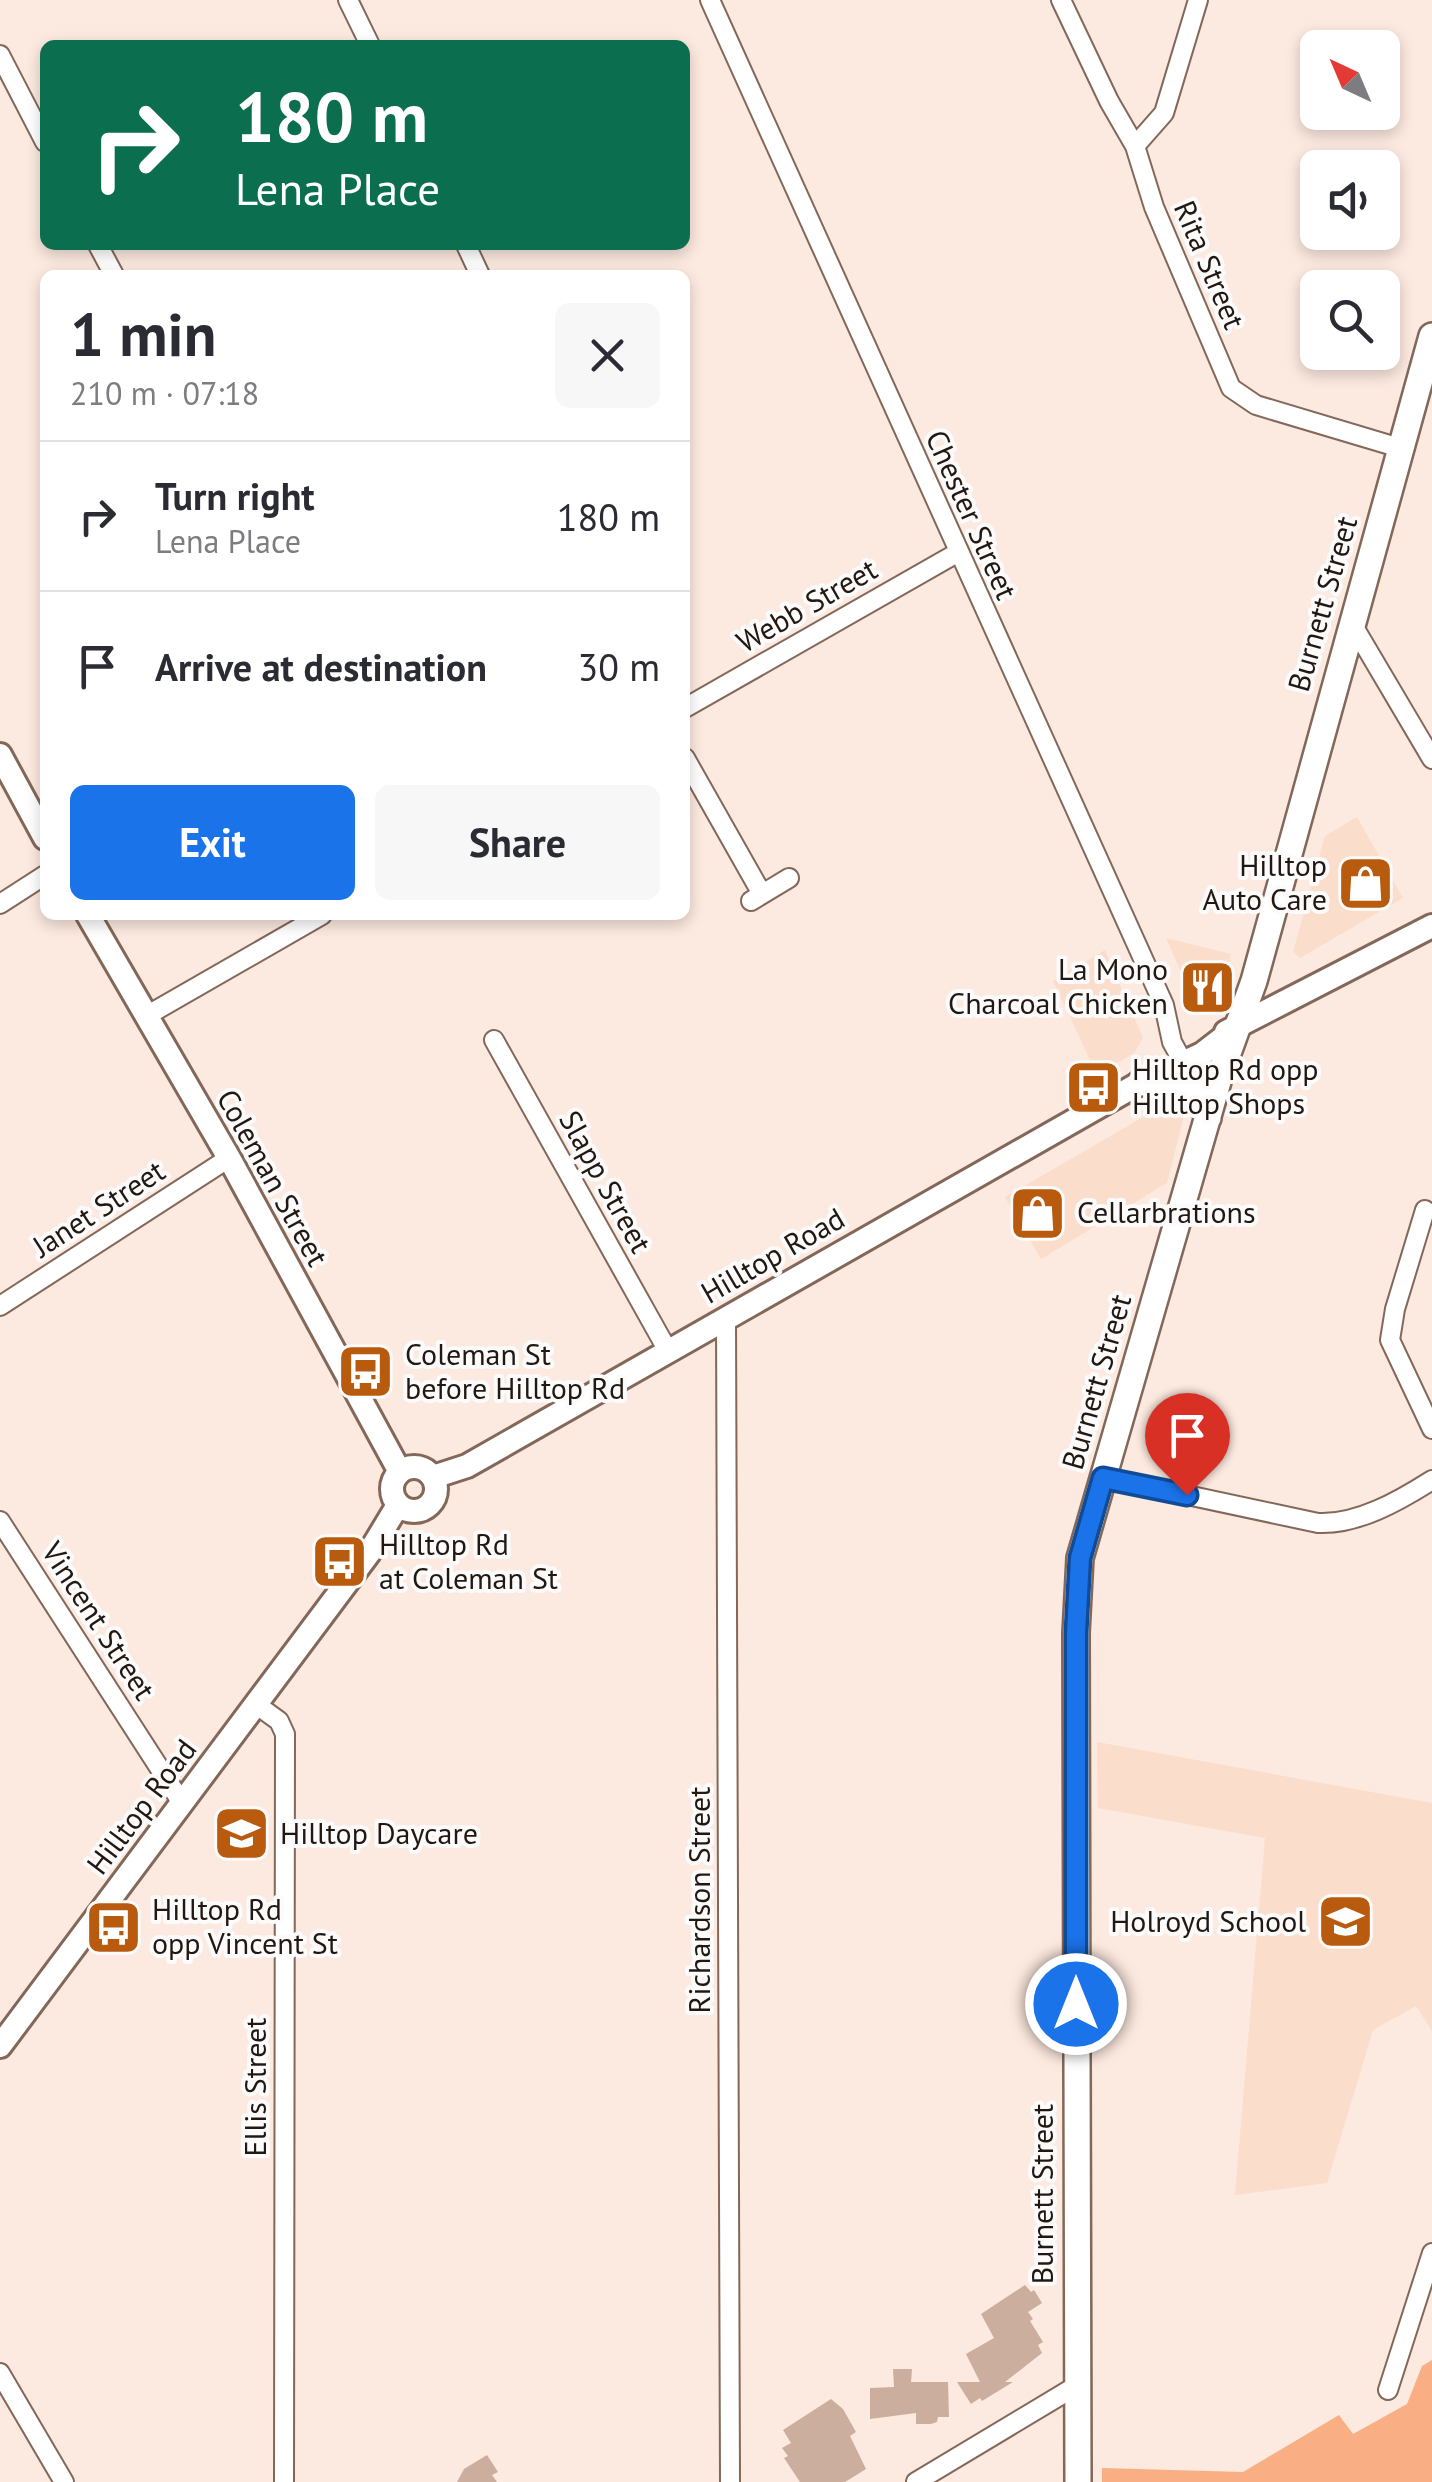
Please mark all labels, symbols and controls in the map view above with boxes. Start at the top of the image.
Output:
north arrow [1300,30,1400,130]
map controls [1300,30,1400,370]
text: 180 m [235,71,428,161]
icon: right [70,80,200,210]
button: sound [1300,150,1400,250]
text: Lena Place [235,159,440,217]
street label: Rita Street [1166,194,1255,334]
button: search [1300,270,1400,370]
text: 1 min [70,295,216,373]
button: close [555,303,660,408]
text: 210 m · 07:18 [70,372,259,414]
street label: Chester Street [918,424,1027,605]
text: Turn right [155,471,315,520]
icon: right [70,489,125,544]
text: 180 m [557,492,660,541]
street label: Burnett Street [1278,511,1365,696]
text: Lena Place [155,520,301,562]
street label: Webb Street [729,549,883,661]
icon: arrive [70,639,125,694]
text: Arrive at destination [155,642,487,691]
text: 30 m [578,642,660,691]
button: Exit [70,785,355,900]
button: Share [375,785,660,900]
place label: Hilltop Auto Care [1202,845,1327,918]
shop icon: Hilltop Auto Care [1336,853,1396,913]
place label: La Mono Charcoal Chicken [948,949,1168,1022]
restaurant icon: La Mono Charcoal Chicken [1177,957,1237,1017]
place label: Hilltop Rd opp Hilltop Shops [1132,1049,1318,1122]
bus stop icon: Hilltop Rd opp Hilltop Shops [1063,1057,1123,1117]
street label: Coleman Street [209,1082,338,1273]
street label: Slapp Street [551,1103,661,1259]
street label: Janet Street [23,1151,172,1266]
shop icon: Cellarbrations [1008,1183,1068,1243]
place label: Cellarbrations [1077,1192,1256,1231]
street label: Hilltop Road [693,1198,851,1311]
street label: Burnett Street [1052,1289,1139,1474]
place label: Coleman St before Hilltop Rd [405,1334,625,1407]
bus stop icon: Coleman St before Hilltop Rd [336,1342,396,1402]
pin [1145,1393,1230,1496]
icon: arrive [1160,1408,1215,1463]
place label: Hilltop Rd at Coleman St [379,1524,558,1597]
bus stop icon: Hilltop Rd at Coleman St [310,1532,370,1592]
street label: Vincent Street [33,1533,165,1707]
street label: Hilltop Road [77,1731,204,1881]
street label: Richardson Street [679,1787,718,2013]
school or university icon: Hilltop Daycare [211,1804,271,1864]
place label: Hilltop Daycare [280,1813,478,1852]
place label: Hilltop Rd opp Vincent St [152,1889,338,1962]
school or university icon: Holroyd School [1315,1892,1375,1952]
bus stop icon: Hilltop Rd opp Vincent St [83,1897,143,1957]
place label: Holroyd School [1110,1901,1306,1940]
position arrow [1024,1952,1128,2056]
street label: Ellis Street [235,2018,274,2156]
street label: Burnett Street [1022,2104,1061,2284]

